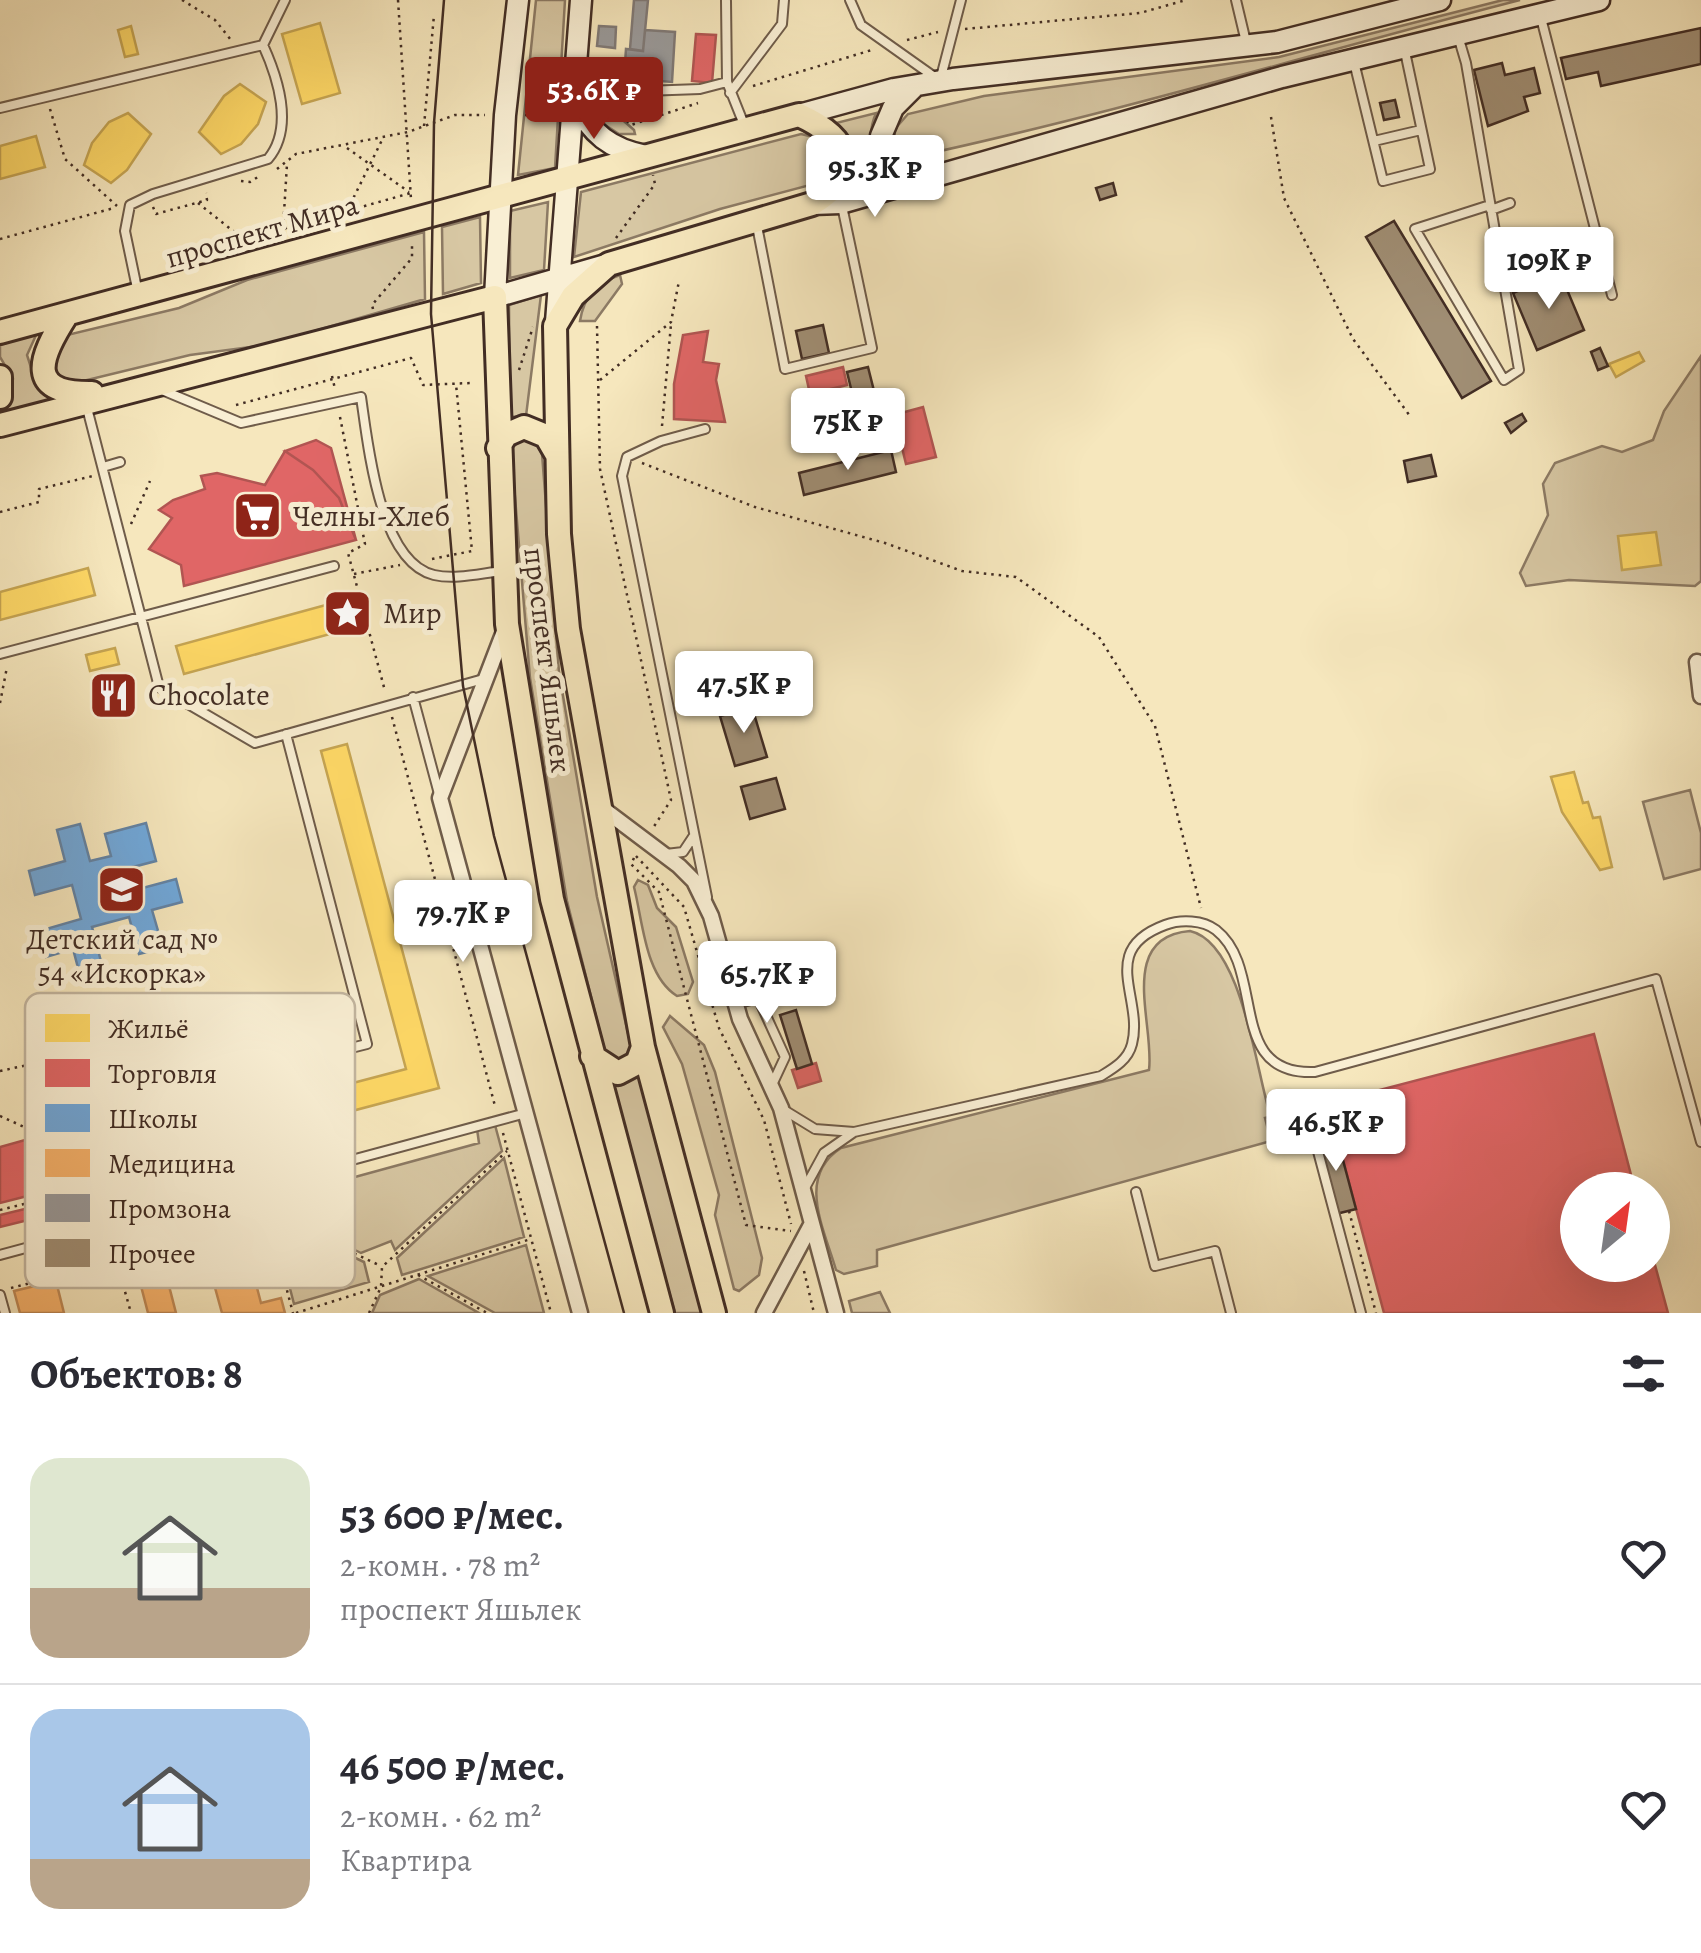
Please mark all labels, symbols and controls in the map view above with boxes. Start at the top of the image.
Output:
pin: 53.6K ₽ [502,57,686,142]
text: 53.6K ₽ [547,67,641,111]
pin: 95.3K ₽ [783,135,967,220]
text: 95.3K ₽ [828,145,922,189]
street label: проспект Мира [161,184,363,278]
pin: 109K ₽ [1468,227,1630,312]
text: 109K ₽ [1506,237,1592,281]
pin: 75K ₽ [778,388,918,473]
text: 75K ₽ [813,398,883,442]
supermarket icon: Челны-Хлеб [232,490,284,542]
place label: Челны-Хлеб [293,496,450,536]
street label: проспект Яшьлек [514,545,582,775]
place icon: Мир [322,587,374,639]
place label: Мир [383,593,441,633]
pin: 47.5K ₽ [652,651,836,736]
text: 47.5K ₽ [697,661,791,705]
restaurant icon: Chocolate [87,669,139,721]
place label: Chocolate [148,675,270,715]
school or university icon: Детский сад № 54 «Искорка» [96,864,148,916]
pin: 79.7K ₽ [371,880,555,965]
text: 79.7K ₽ [416,890,510,934]
place label: Детский сад № 54 «Искорка» [26,919,218,993]
pin: 65.7K ₽ [675,941,859,1026]
text: 65.7K ₽ [720,951,814,995]
legend [25,993,355,1288]
text: Жильё [108,1010,189,1048]
text: Торговля [108,1055,217,1093]
pin: 46.5K ₽ [1244,1089,1428,1174]
text: 46.5K ₽ [1288,1099,1384,1143]
text: Школы [108,1100,198,1138]
text: Медицина [108,1145,235,1183]
north arrow [1560,1172,1670,1282]
map controls [1560,1172,1670,1282]
text: Промзона [108,1190,231,1228]
text: Прочее [108,1235,196,1273]
text: Объектов: 8 [30,1345,243,1402]
icon: filters [1616,1346,1671,1401]
text: 53 600 ₽/мес. [340,1486,564,1543]
icon: home [110,1498,230,1618]
icon: heart [1616,1531,1671,1586]
text: 2-комн. · 78 m² [340,1543,540,1587]
text: проспект Яшьлек [340,1587,582,1631]
text: 46 500 ₽/мес. [340,1737,566,1794]
icon: home [110,1749,230,1869]
icon: heart [1616,1782,1671,1837]
text: 2-комн. · 62 m² [340,1794,541,1838]
text: Квартира [340,1838,472,1882]

